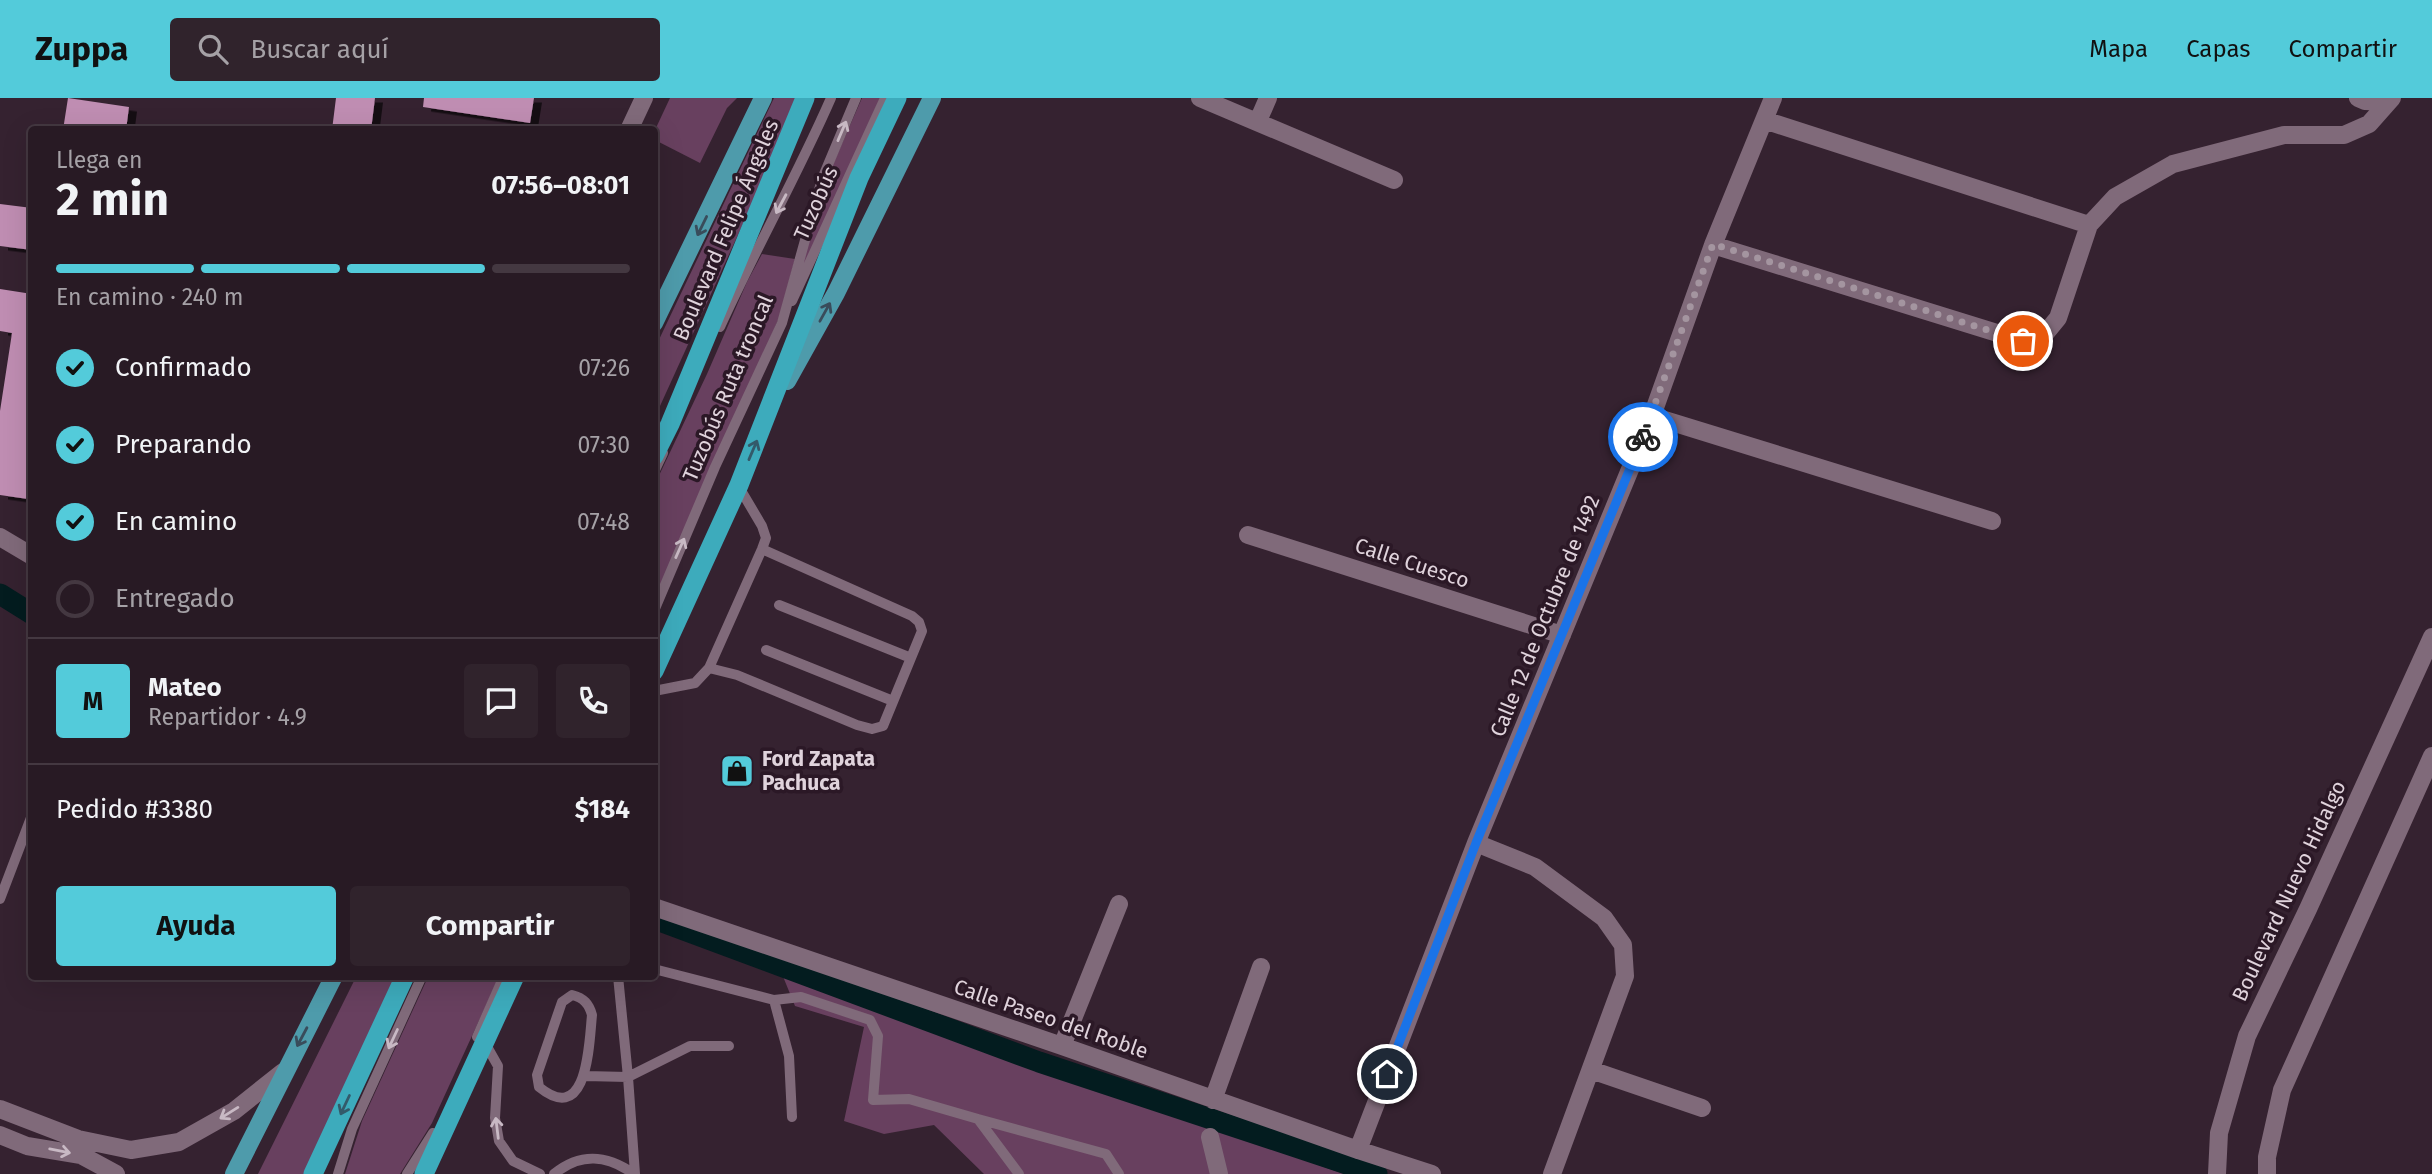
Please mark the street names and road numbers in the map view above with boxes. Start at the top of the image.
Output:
street label: Boulevard Felipe Ángeles [668,115,785,345]
street label: Tuzobús [788,162,844,244]
street label: Tuzobús Ruta troncal [677,291,779,485]
street label: Calle 12 de Octubre de 1492 [1485,491,1605,741]
street label: Calle Cuesco [1352,532,1472,594]
street label: Boulevard Nuevo Hidalgo [2226,776,2352,1006]
street label: Calle Paseo del Roble [950,974,1152,1064]

